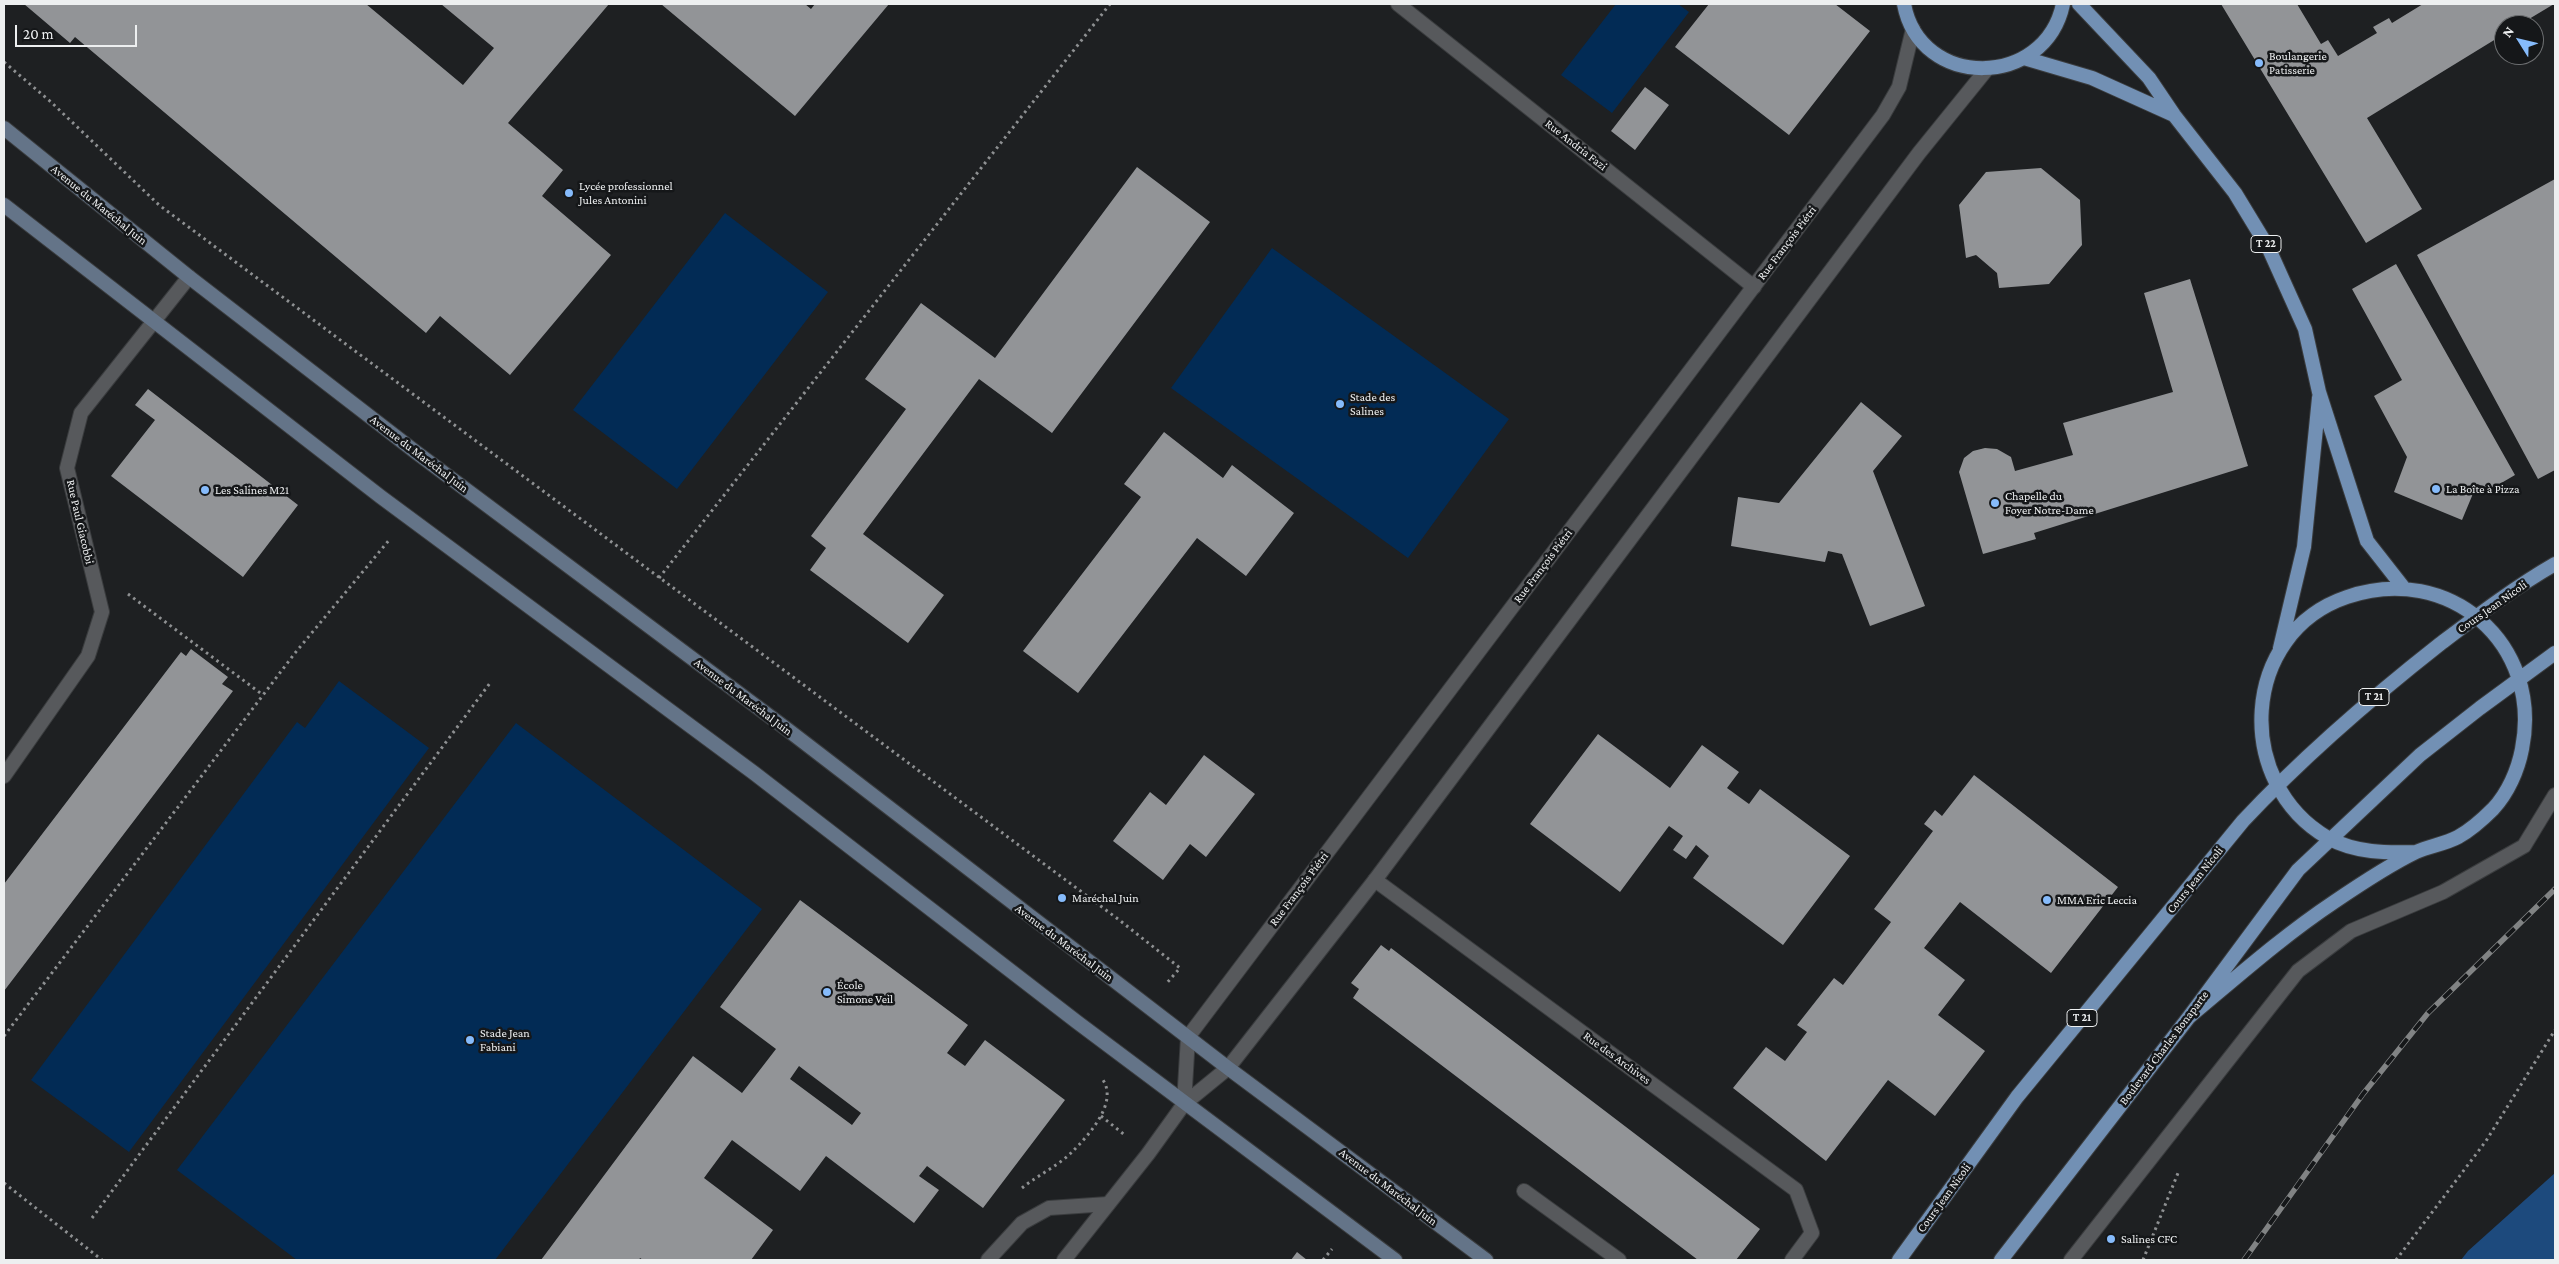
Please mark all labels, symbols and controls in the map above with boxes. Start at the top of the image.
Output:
scale bar [18,15,140,47]
north arrow [2494,15,2544,65]
text: N [2498,23,2517,40]
text: 20 m [23,26,54,42]
place label: Boulangerie Patisserie [2269,49,2327,77]
marker: Boulangerie Patisserie [2253,57,2265,69]
street label: Rue Andria Fazi [1542,116,1610,174]
street label: Avenue du Maréchal Juin [48,162,150,248]
place label: Lycée professionnel Jules Antonini [579,179,673,207]
marker: Lycée professionnel Jules Antonini [563,187,575,199]
street label: Rue François Piétri [1754,203,1820,283]
road number: T 22 [2251,235,2281,252]
place label: Stade des Salines [1350,390,1395,418]
marker: Stade des Salines [1334,398,1346,410]
street label: Avenue du Maréchal Juin [367,412,471,496]
street label: Rue Paul Giacobbi [63,478,97,566]
place label: La Boîte à Pizza [2446,482,2520,496]
place label: Les Salines M21 [215,483,289,497]
marker: La Boîte à Pizza [2430,483,2442,495]
marker: Les Salines M21 [199,484,211,496]
place label: Chapelle du Foyer Notre-Dame [2005,489,2094,517]
marker: Chapelle du Foyer Notre-Dame [1989,497,2001,509]
street label: Rue François Piétri [1510,526,1576,606]
street label: Cours Jean Nicoli [2454,578,2530,636]
street label: Avenue du Maréchal Juin [691,655,795,739]
road number: T 21 [2359,689,2389,706]
street label: Cours Jean Nicoli [2164,844,2226,916]
street label: Rue François Piétri [1266,849,1332,929]
place label: Maréchal Juin [1072,891,1139,905]
marker: Maréchal Juin [1056,892,1068,904]
place label: MMA Eric Leccia [2057,893,2137,907]
marker: MMA Eric Leccia [2041,894,2053,906]
street label: Avenue du Maréchal Juin [1012,901,1116,985]
place label: École Simone Veil [837,978,893,1006]
marker: École Simone Veil [821,986,833,998]
street label: Boulevard Charles Bonaparte [2116,988,2212,1108]
road number: T 21 [2067,1010,2097,1026]
place label: Stade Jean Fabiani [480,1026,530,1054]
street label: Rue des Archives [1581,1029,1653,1087]
marker: Stade Jean Fabiani [464,1034,476,1046]
street label: Avenue du Maréchal Juin [1336,1145,1440,1229]
street label: Cours Jean Nicoli [1914,1161,1974,1235]
place label: Salines CFC [2121,1232,2177,1246]
marker: Salines CFC [2105,1233,2117,1245]

